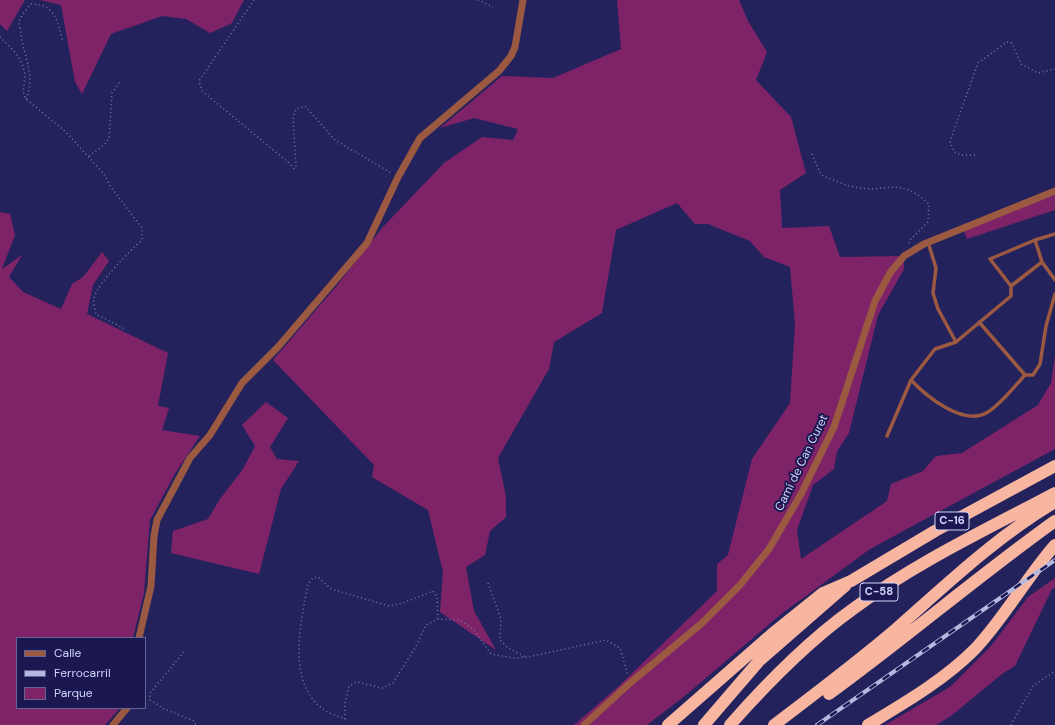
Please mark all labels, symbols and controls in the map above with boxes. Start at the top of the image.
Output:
street label: Camí de Can Curet [772,412,832,514]
road number: C-16 [935,512,969,530]
road number: C-58 [860,583,898,601]
legend [16,637,146,709]
text: Calle [54,645,81,661]
text: Ferrocarril [54,665,111,681]
text: Parque [54,685,93,701]

